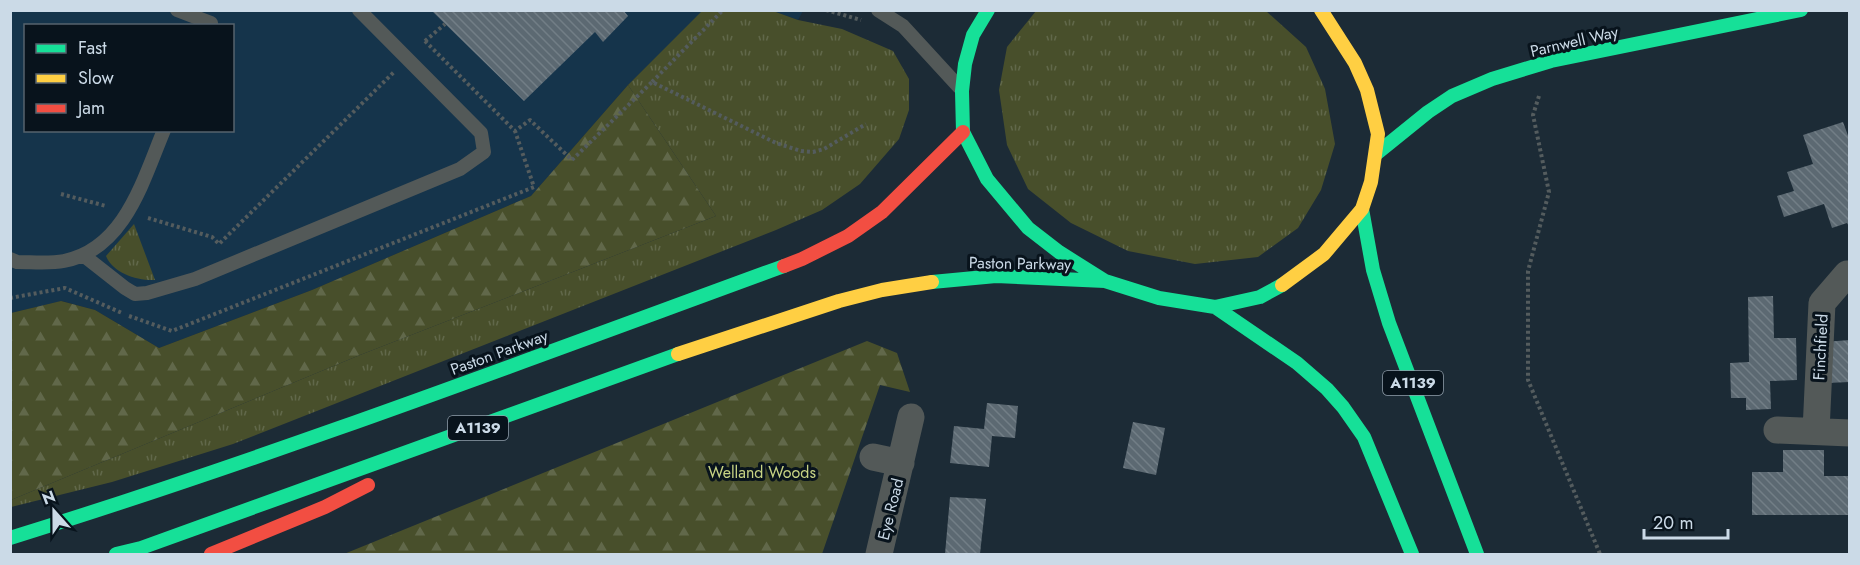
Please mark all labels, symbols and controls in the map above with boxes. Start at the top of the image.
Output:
street label: Parnwell Way [1528,20,1621,63]
legend [24,24,234,132]
text: Fast [78,35,107,61]
text: Slow [78,65,115,91]
text: Jam [76,95,105,121]
street label: Paston Parkway [969,251,1072,276]
street label: Finchfield [1807,313,1834,381]
street label: Paston Parkway [447,324,552,381]
road number: A1139 [1383,371,1443,395]
road number: A1139 [448,416,508,440]
park label: Welland Woods [708,461,816,484]
street label: Eye Road [872,476,909,543]
north arrow [24,481,84,541]
text: N [39,484,59,510]
scale bar [1644,502,1728,540]
text: 20 m [1653,510,1693,536]

